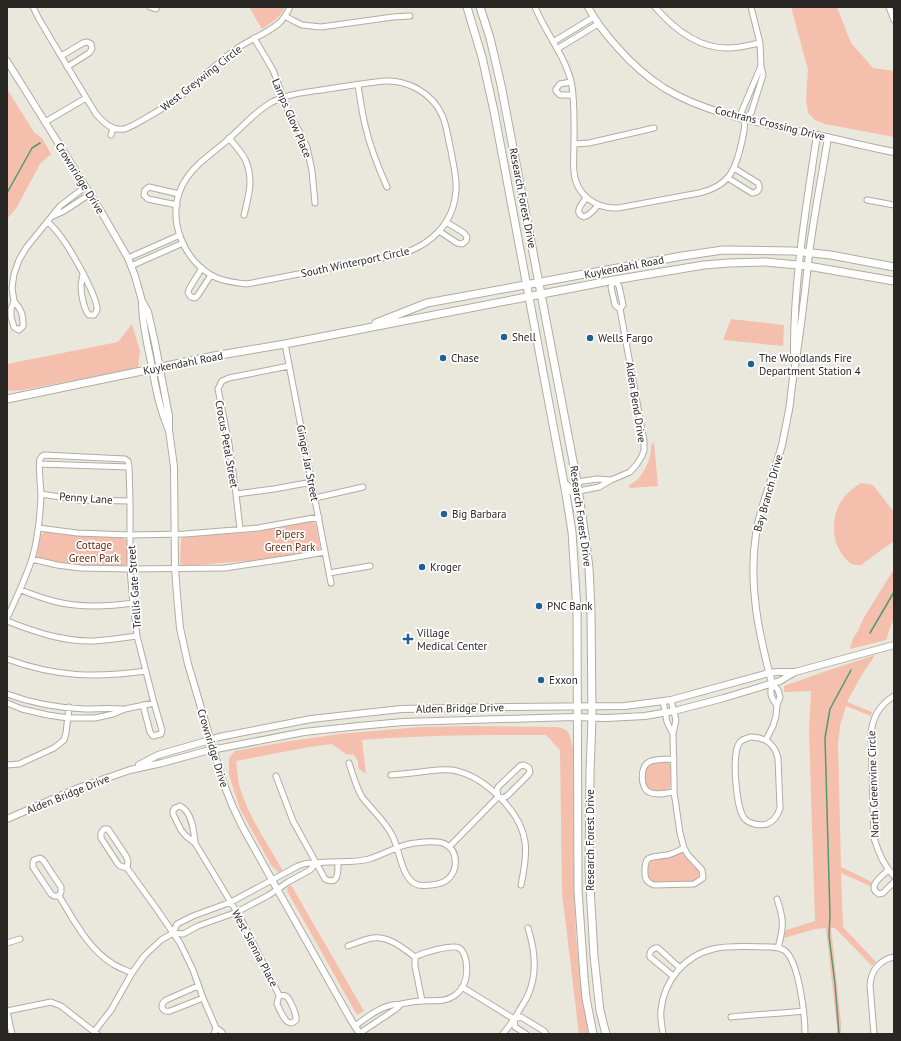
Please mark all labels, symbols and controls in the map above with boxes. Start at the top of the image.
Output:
street label: West Greywing Circle [158,42,245,114]
street label: Lamps Glow Place [269,76,315,160]
street label: Cochrans Crossing Drive [713,103,827,144]
street label: Crownridge Drive [52,140,108,217]
street label: Research Forest Drive [506,147,540,250]
street label: South Winterport Circle [300,244,411,280]
street label: Kuykendahl Road [583,252,665,282]
place label: Shell [512,330,537,344]
place label: Wells Fargo [598,331,653,345]
marker: Shell [499,332,509,342]
marker: Wells Fargo [585,333,595,343]
street label: Kuykendahl Road [142,348,224,378]
place label: Chase [451,351,479,365]
place label: The Woodlands Fire Department Station 4 [759,351,861,378]
marker: Chase [438,353,448,363]
marker: The Woodlands Fire Department Station 4 [746,359,756,369]
street label: Alden Bend Drive [623,361,649,444]
street label: Crocus Petal Street [212,399,242,489]
street label: Ginger Jar Street [294,424,322,503]
street label: Bay Branch Drive [750,452,786,533]
street label: Research Forest Drive [567,465,595,568]
street label: Penny Lane [59,489,114,507]
place label: Big Barbara [452,507,506,521]
marker: Big Barbara [439,509,449,519]
park label: Pipers Green Park [265,527,316,554]
park label: Cottage Green Park [69,538,120,565]
street label: Trellis Gate Street [124,545,144,629]
place label: Kroger [430,560,462,574]
marker: Kroger [417,562,427,572]
place label: PNC Bank [547,599,593,613]
marker: PNC Bank [534,601,544,611]
place label: Village Medical Center [416,626,487,653]
marker: Village Medical Center [402,633,414,645]
place label: Exxon [549,673,578,687]
marker: Exxon [536,675,546,685]
street label: Alden Bridge Drive [416,700,505,716]
street label: Crownridge Drive [194,707,232,789]
street label: North Greenvine Circle [864,730,882,838]
street label: Alden Bridge Drive [24,771,112,817]
street label: Research Forest Drive [583,789,597,891]
street label: West Sienna Place [229,907,281,989]

